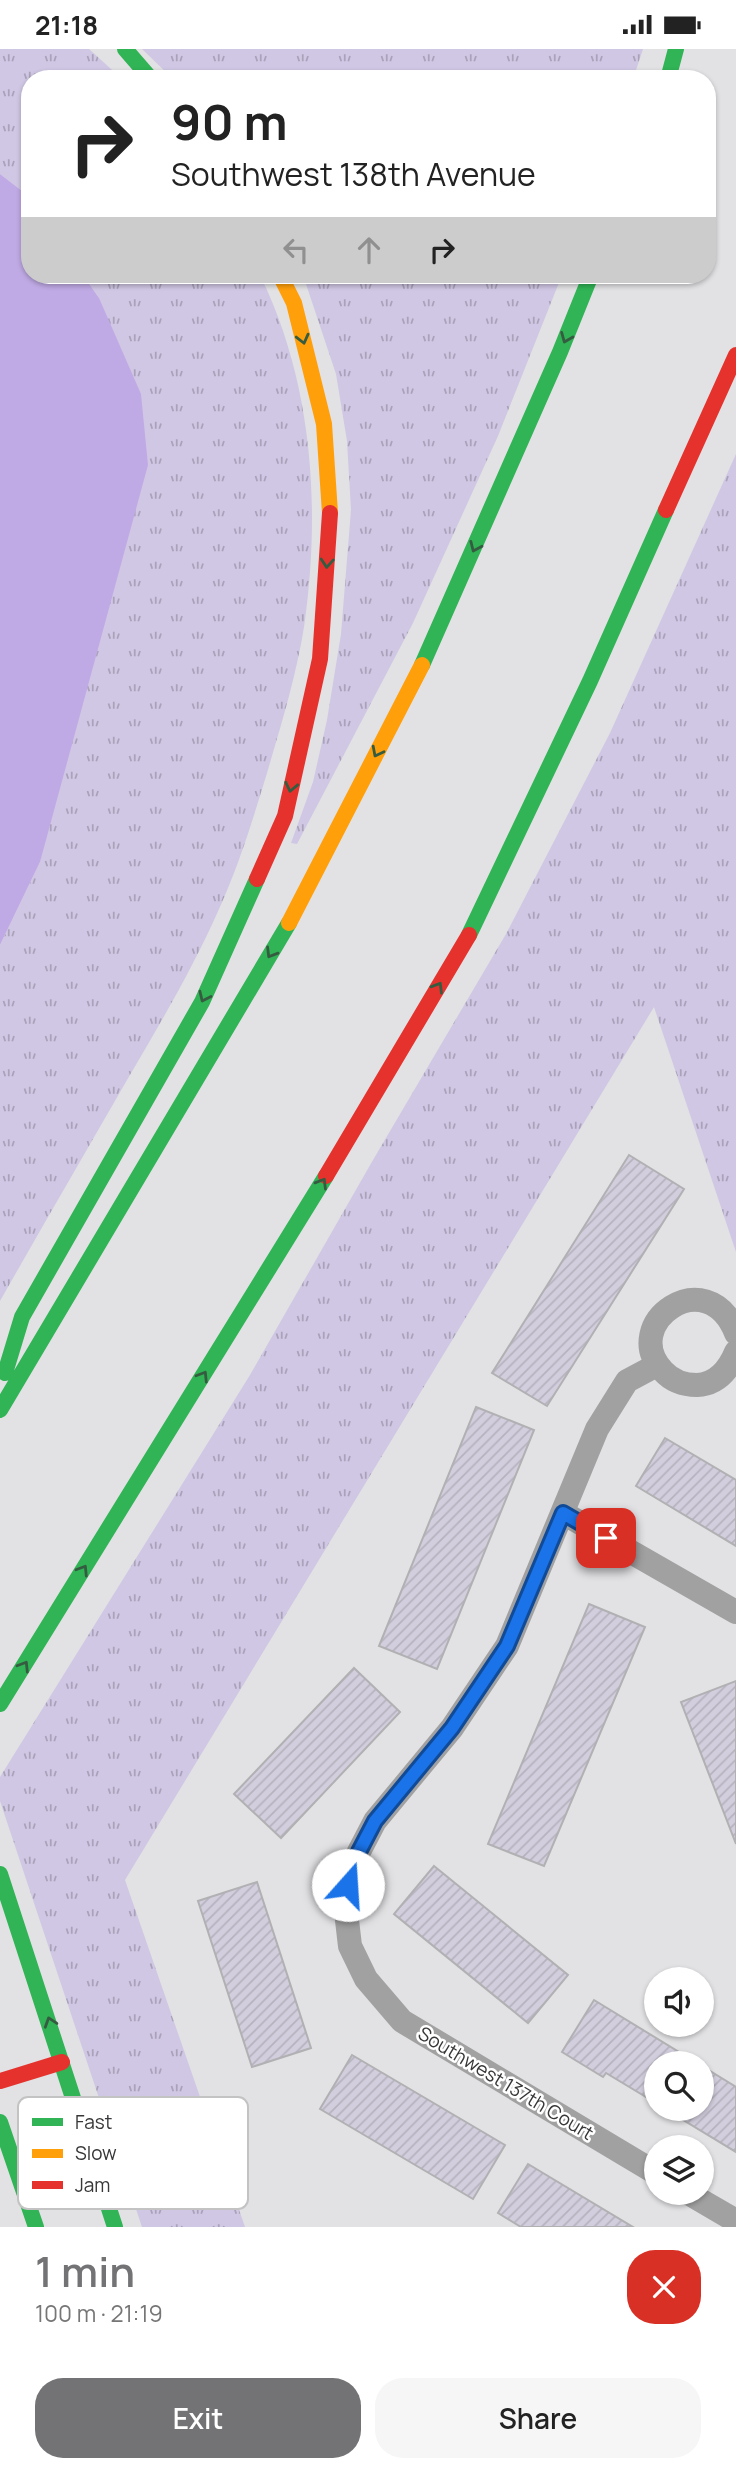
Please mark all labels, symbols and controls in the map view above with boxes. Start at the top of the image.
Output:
text: 21:18 [35,7,98,43]
text: 90 m [171,88,288,155]
icon: right [56,98,147,189]
text: Southwest 138th Avenue [171,152,536,196]
icon: left [277,231,315,269]
icon: ahead [350,231,388,269]
icon: right [423,231,461,269]
one-way arrow [560,332,574,344]
one-way arrow [295,333,309,345]
one-way arrow [469,540,483,552]
one-way arrow [320,558,335,569]
one-way arrow [372,745,386,757]
one-way arrow [285,781,299,793]
one-way arrow [266,946,279,959]
one-way arrow [430,981,443,994]
one-way arrow [198,990,212,1002]
one-way arrow [314,1177,327,1190]
one-way arrow [194,1371,207,1384]
pin [576,1508,636,1568]
icon: arrive [587,1519,625,1557]
one-way arrow [75,1564,88,1577]
one-way arrow [15,1661,28,1674]
position arrow [311,1848,385,1922]
map controls [644,1967,714,2205]
button: sound [644,1967,714,2037]
one-way arrow [43,2016,58,2028]
street label: Southwest 137th Court [413,2020,599,2146]
button: search [644,2051,714,2121]
legend [18,2097,248,2209]
text: Fast [75,2109,112,2135]
button: layers [644,2135,714,2205]
text: Slow [75,2140,117,2166]
text: Jam [75,2172,110,2198]
text: 1 min [35,2242,135,2300]
button: close [627,2250,701,2324]
text: 100 m · 21:19 [35,2297,163,2329]
button: Exit [35,2378,361,2458]
button: Share [375,2378,701,2458]

